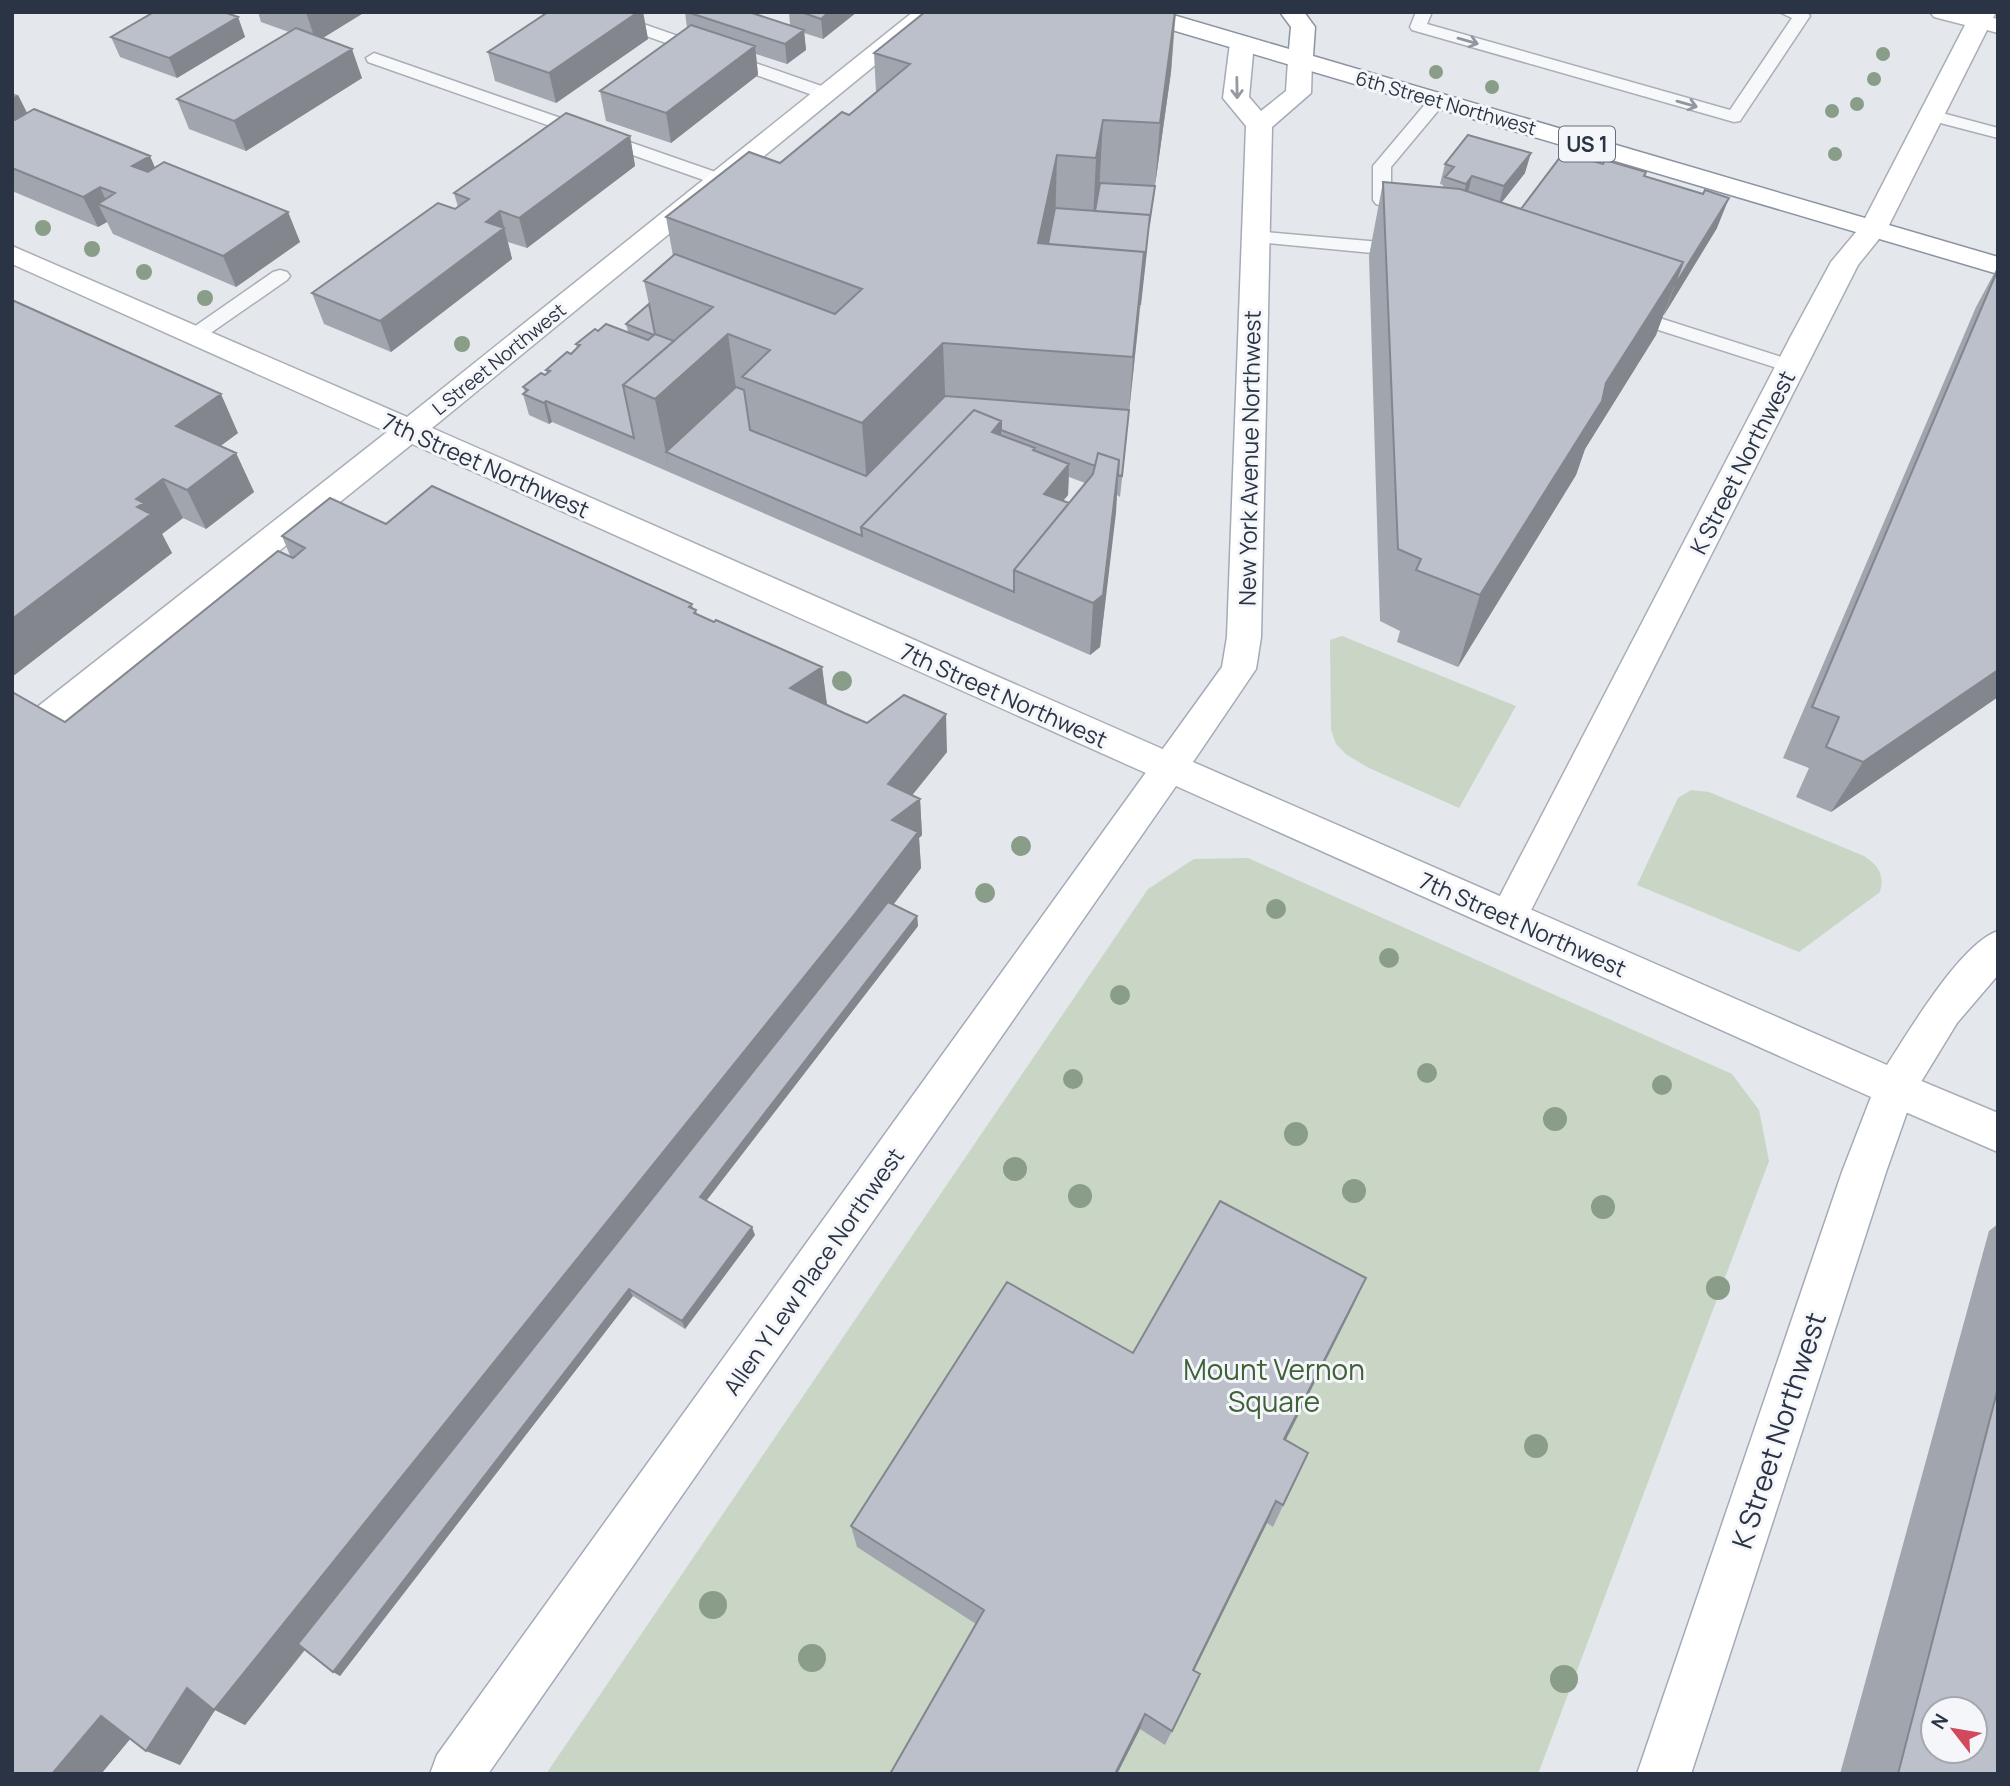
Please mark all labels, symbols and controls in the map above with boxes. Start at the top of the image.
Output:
one-way arrow [1457,36,1479,49]
street label: 6th Street Northwest [1353,65,1539,141]
one-way arrow [1230,76,1244,99]
one-way arrow [1676,98,1698,111]
road number: US 1 [1559,127,1615,162]
street label: L Street Northwest [427,297,571,421]
street label: New York Avenue Northwest [1230,310,1268,606]
street label: K Street Northwest [1682,365,1802,559]
street label: 7th Street Northwest [377,405,595,525]
street label: 7th Street Northwest [895,635,1113,755]
street label: 7th Street Northwest [1414,864,1632,984]
street label: Allen Y Lew Place Northwest [715,1141,911,1401]
street label: K Street Northwest [1722,1307,1834,1553]
park label: Mount Vernon Square [1183,1350,1365,1420]
north arrow [1919,1695,1989,1765]
text: N [1925,1709,1954,1734]

